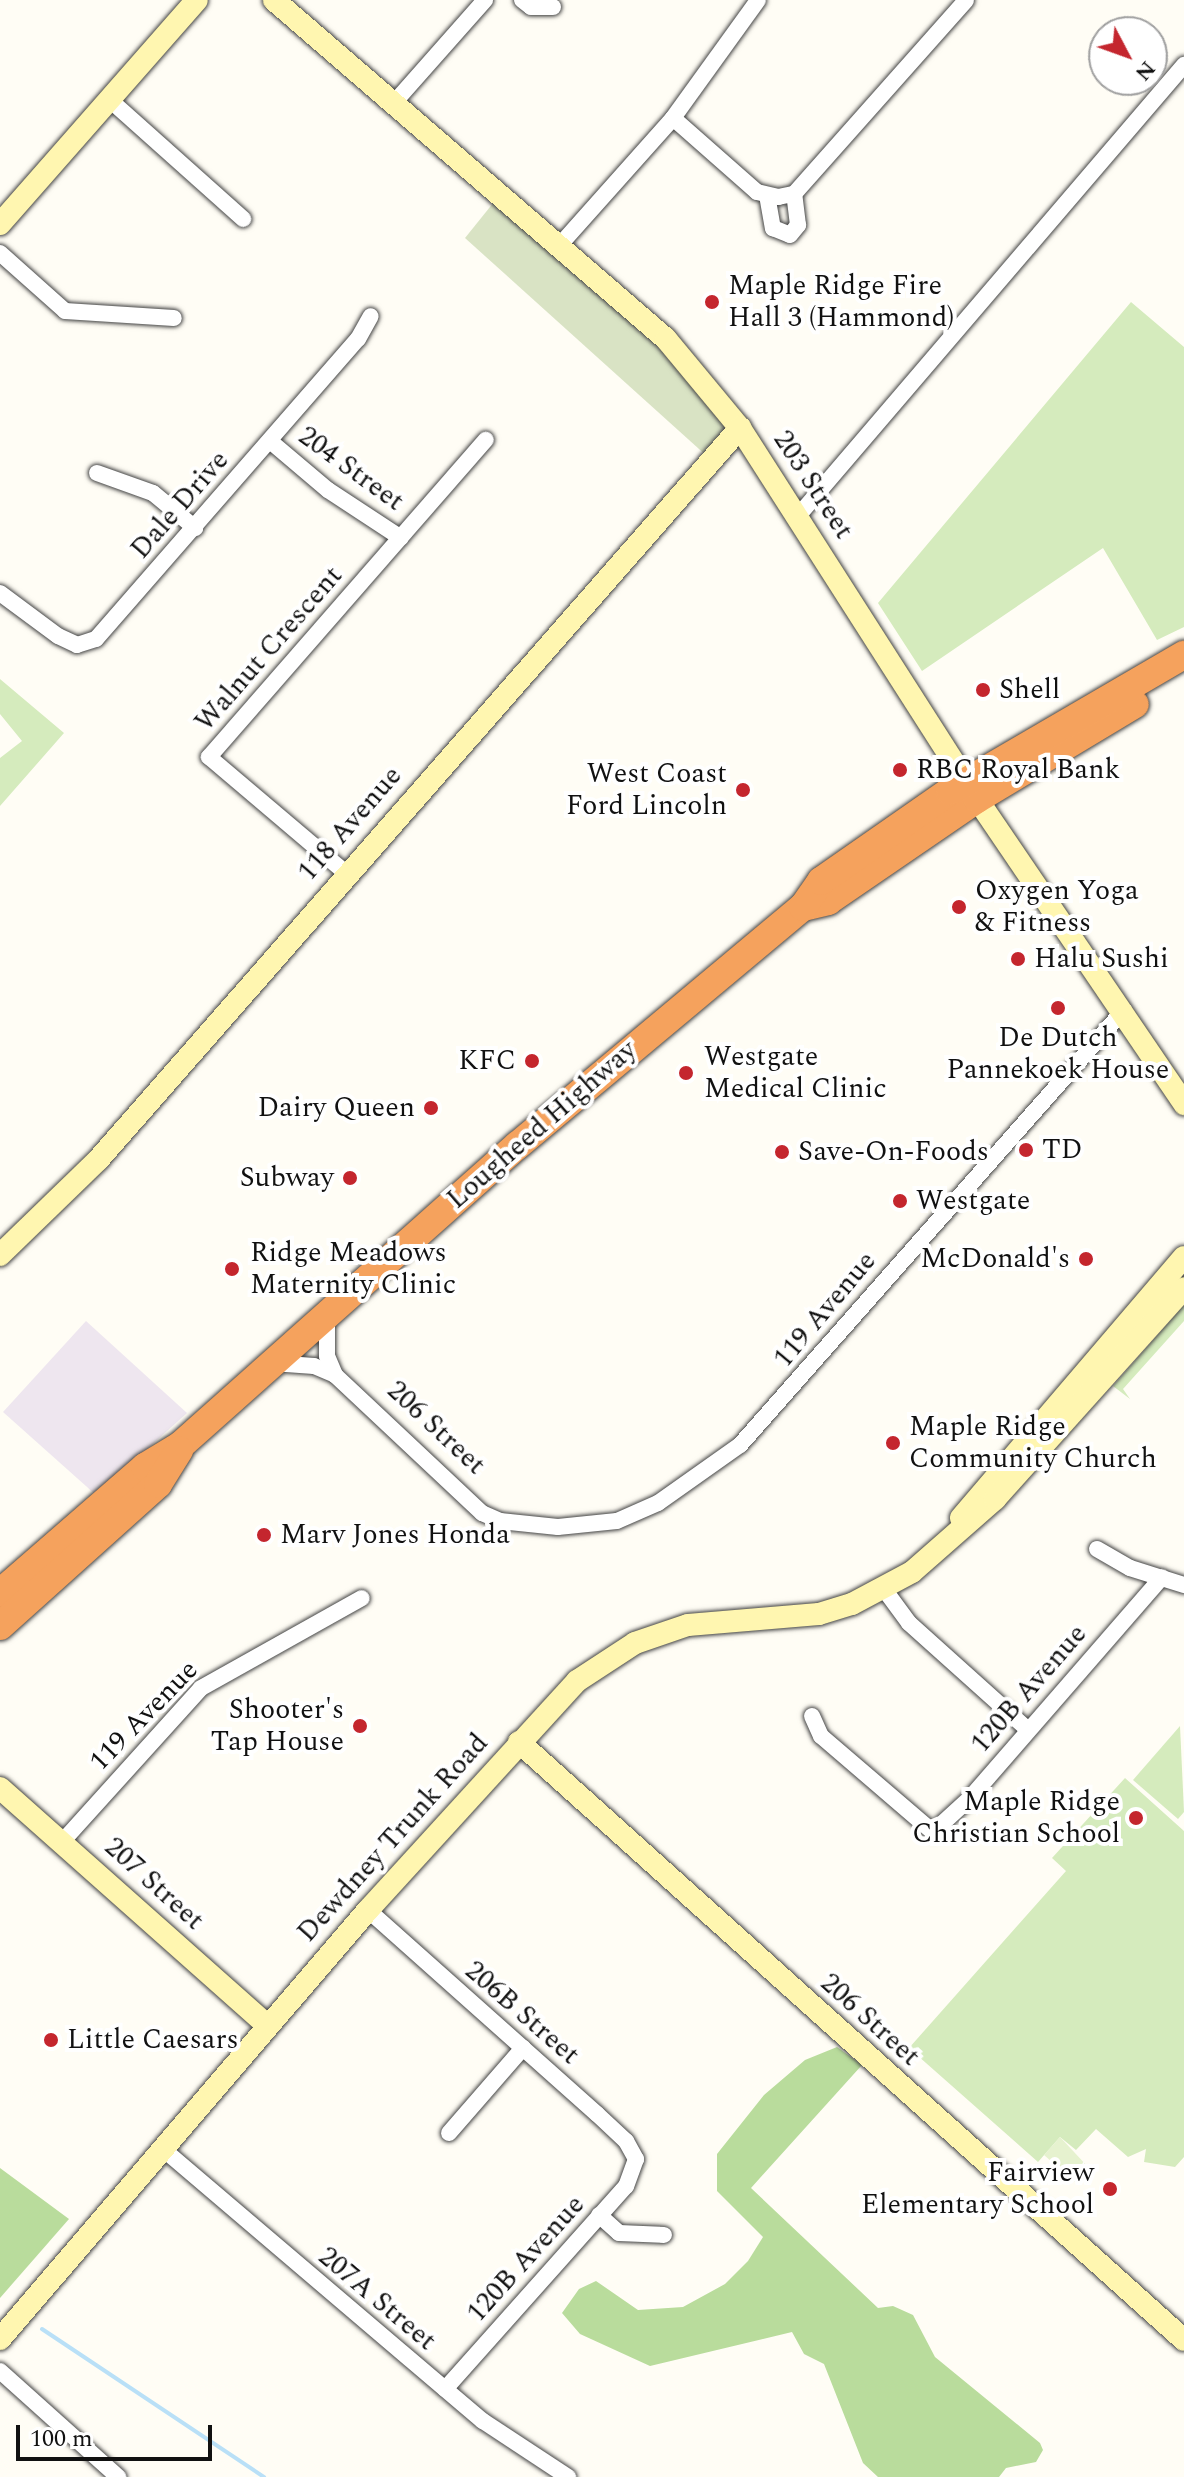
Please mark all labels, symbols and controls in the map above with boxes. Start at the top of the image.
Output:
north arrow [1088,16,1168,96]
text: N [1127,53,1163,88]
place label: Maple Ridge Fire Hall 3 (Hammond) [728,269,954,335]
marker: Maple Ridge Fire Hall 3 (Hammond) [703,293,721,311]
street label: 204 Street [292,419,410,519]
street label: 203 Street [766,424,860,546]
street label: Dale Drive [124,444,236,566]
street label: Walnut Crescent [188,560,350,738]
place label: Shell [999,673,1060,707]
marker: Shell [974,681,992,699]
place label: RBC Royal Bank [916,753,1120,787]
place label: West Coast Ford Lincoln [566,757,727,823]
street label: 118 Avenue [291,760,409,888]
marker: RBC Royal Bank [891,761,909,779]
marker: West Coast Ford Lincoln [734,781,752,799]
place label: Oxygen Yoga & Fitness [975,874,1139,940]
marker: Oxygen Yoga & Fitness [950,898,968,916]
place label: Halu Sushi [1034,942,1169,976]
marker: Halu Sushi [1009,950,1027,968]
marker: De Dutch Pannekoek House [1049,999,1067,1017]
place label: De Dutch Pannekoek House [947,1021,1169,1087]
street label: Lougheed Highway [440,1034,644,1216]
place label: Westgate Medical Clinic [704,1040,887,1106]
place label: KFC [458,1044,516,1078]
marker: KFC [523,1052,541,1070]
marker: Westgate Medical Clinic [675,1062,697,1084]
place label: Dairy Queen [258,1091,415,1125]
marker: Dairy Queen [422,1099,440,1117]
place label: TD [1042,1133,1083,1167]
place label: Save-On-Foods [798,1135,989,1169]
marker: TD [1017,1141,1035,1159]
marker: Save-On-Foods [773,1143,791,1161]
place label: Subway [240,1161,334,1195]
marker: Subway [341,1169,359,1187]
place label: Westgate [916,1184,1030,1218]
marker: Westgate [891,1192,909,1210]
place label: Ridge Meadows Maternity Clinic [250,1236,456,1302]
place label: McDonald's [920,1242,1070,1276]
street label: 119 Avenue [767,1245,883,1375]
marker: McDonald's [1077,1250,1095,1268]
marker: Ridge Meadows Maternity Clinic [221,1258,243,1280]
street label: 206 Street [380,1374,492,1482]
place label: Maple Ridge Community Church [909,1410,1157,1476]
marker: Maple Ridge Community Church [884,1434,902,1452]
place label: Marv Jones Honda [280,1518,510,1552]
marker: Marv Jones Honda [255,1526,273,1544]
street label: 120B Avenue [964,1618,1094,1760]
street label: 119 Avenue [83,1653,205,1779]
place label: Shooter's Tap House [211,1693,344,1759]
marker: Shooter's Tap House [351,1717,369,1735]
street label: Dewdney Trunk Road [290,1727,496,1949]
place label: Maple Ridge Christian School [912,1785,1120,1851]
marker: Maple Ridge Christian School [1127,1809,1145,1827]
street label: 207 Street [97,1831,211,1937]
street label: 206B Street [458,1954,586,2072]
street label: 206 Street [813,1967,927,2073]
place label: Little Caesars [67,2023,239,2057]
marker: Little Caesars [42,2031,60,2049]
place label: Fairview Elementary School [861,2156,1094,2222]
marker: Fairview Elementary School [1101,2180,1119,2198]
street label: 120B Avenue [460,2188,592,2330]
street label: 207A Street [311,2240,443,2358]
scale bar [20,2409,216,2459]
text: 100 m [30,2421,93,2457]

